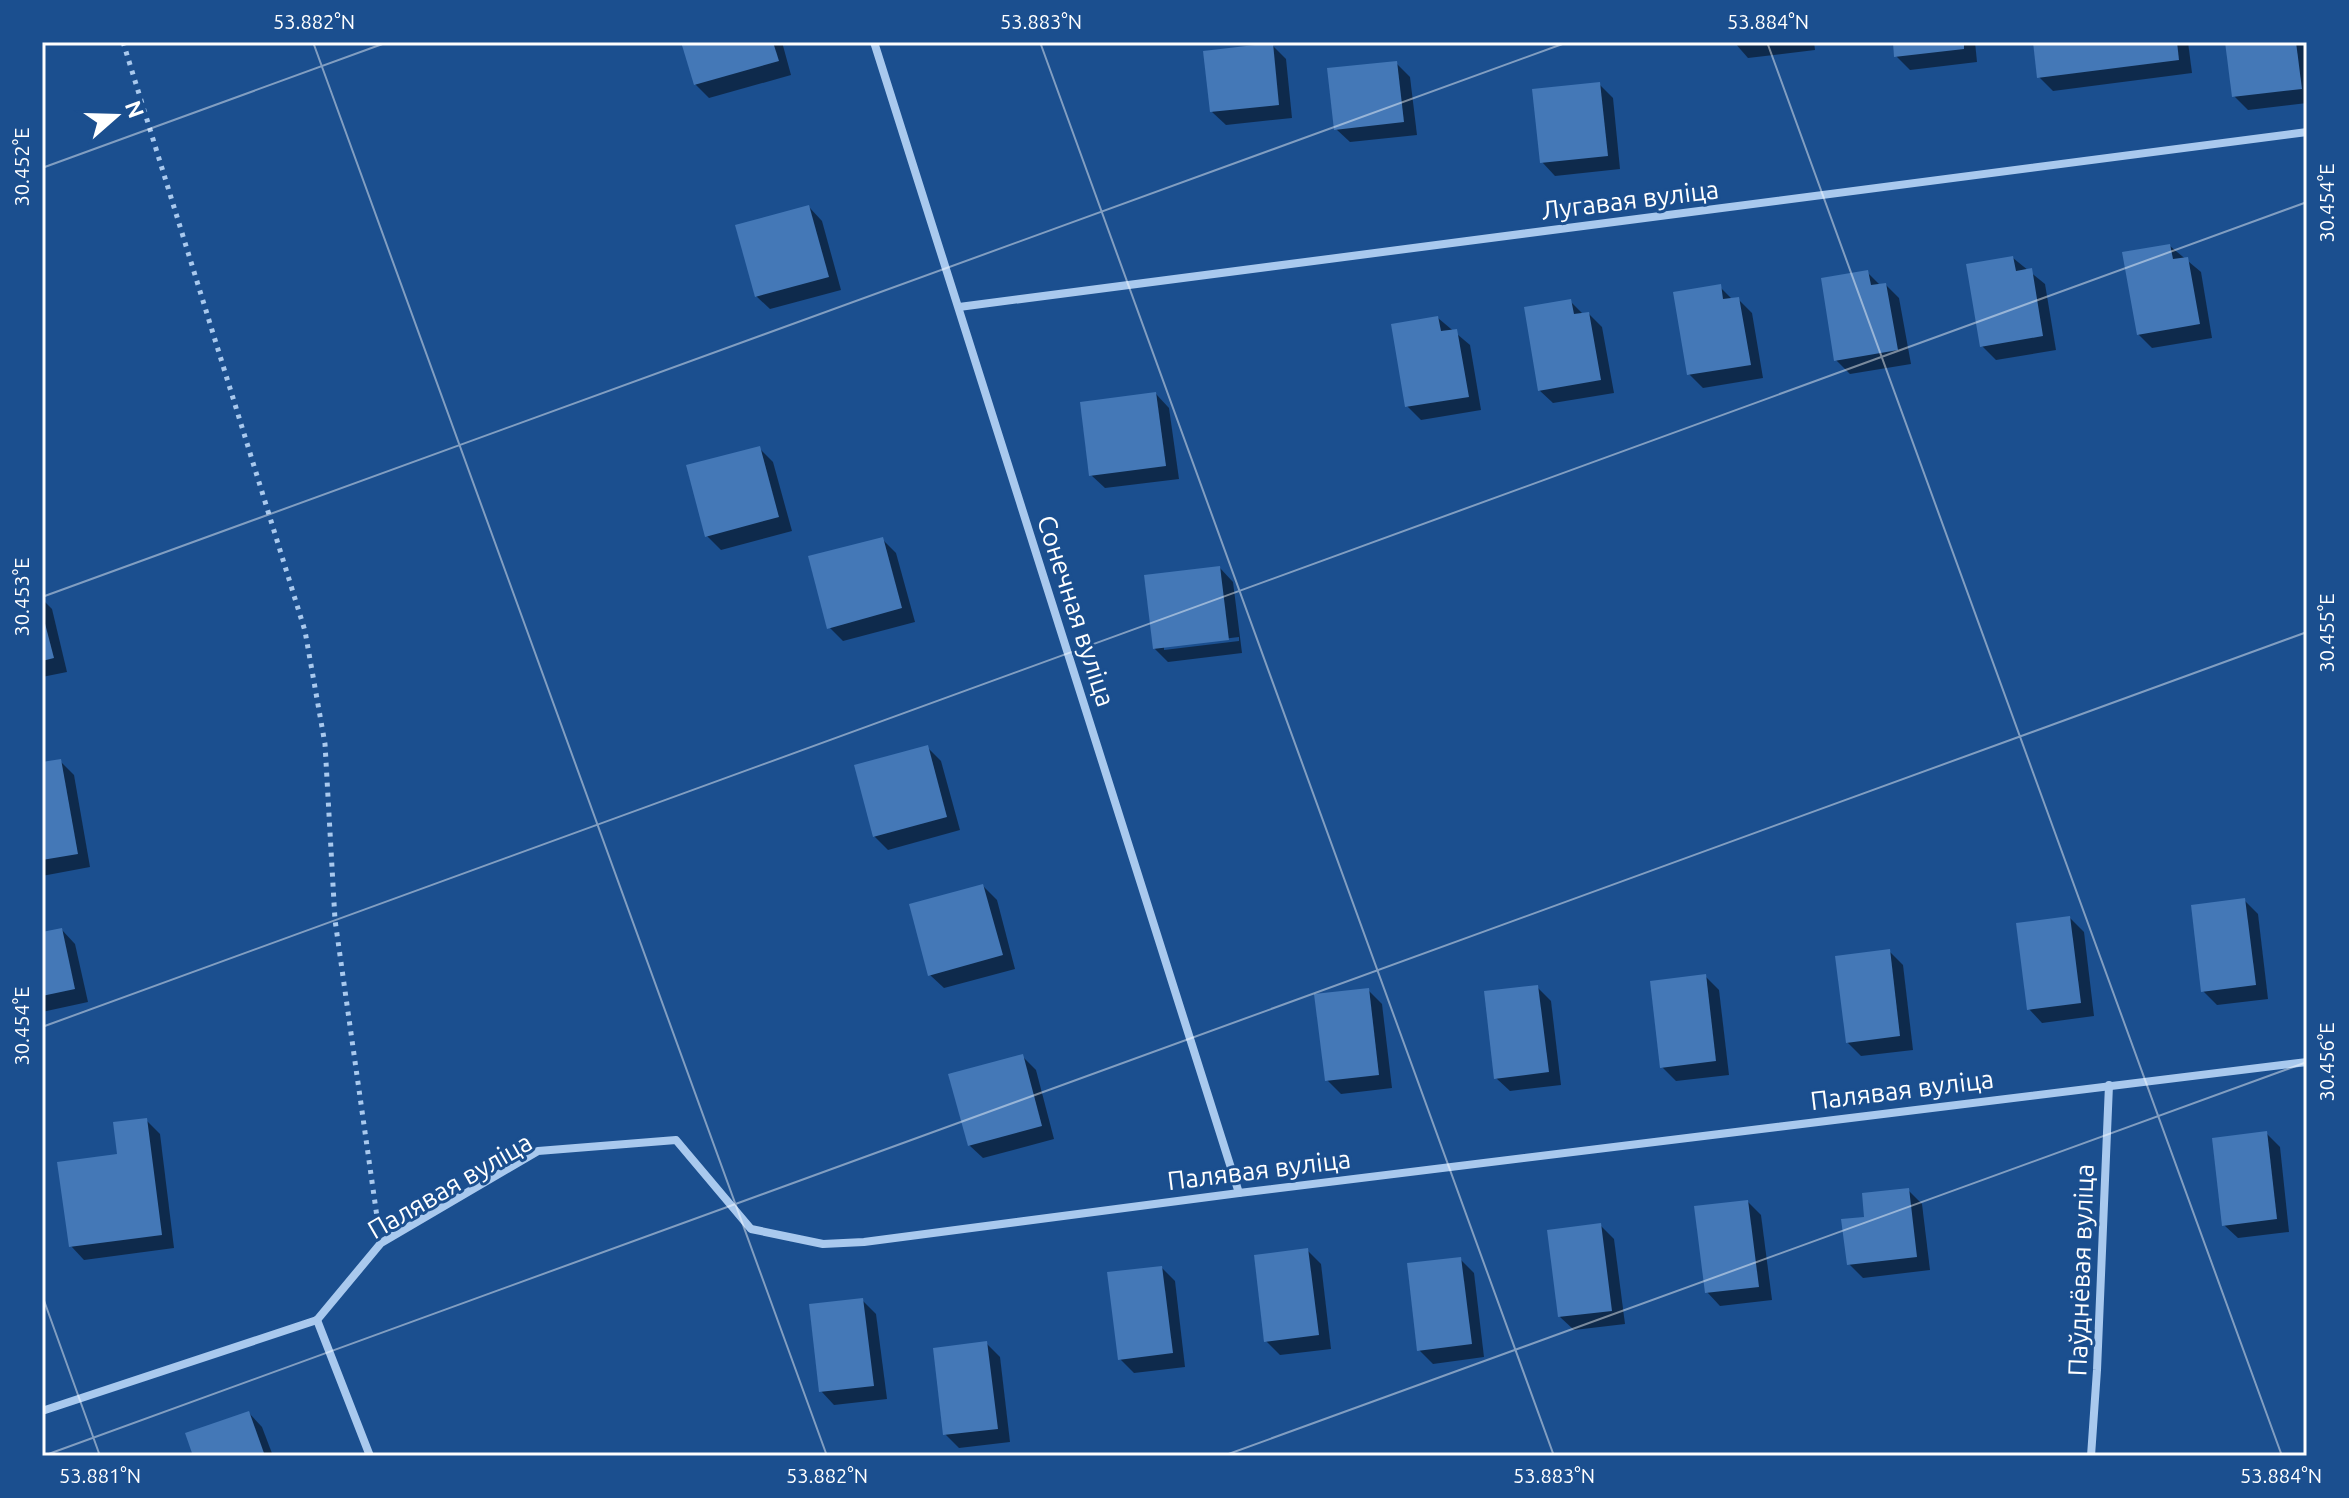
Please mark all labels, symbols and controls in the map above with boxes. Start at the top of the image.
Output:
text: 53.882°N [273,10,355,33]
text: 53.883°N [1000,10,1082,33]
text: 53.884°N [1727,10,1809,33]
north arrow [76,76,156,156]
text: N [121,97,150,121]
text: 30.452°E [10,128,33,207]
text: 30.454°E [2315,164,2338,243]
street label: Лугавая вуліца [1540,174,1720,225]
street label: Сонечная вуліца [1032,512,1121,710]
text: 30.453°E [10,558,33,637]
text: 30.455°E [2315,594,2338,673]
text: 30.454°E [10,987,33,1066]
text: 30.456°E [2315,1023,2338,1102]
street label: Палявая вуліца [1809,1064,1995,1115]
street label: Палявая вуліца [363,1127,537,1244]
street label: Палявая вуліца [1166,1144,1352,1195]
street label: Паўднёвая вуліца [2062,1163,2099,1377]
text: 53.881°N [59,1464,141,1487]
text: 53.882°N [786,1464,868,1487]
text: 53.883°N [1513,1464,1595,1487]
text: 53.884°N [2240,1464,2322,1487]

